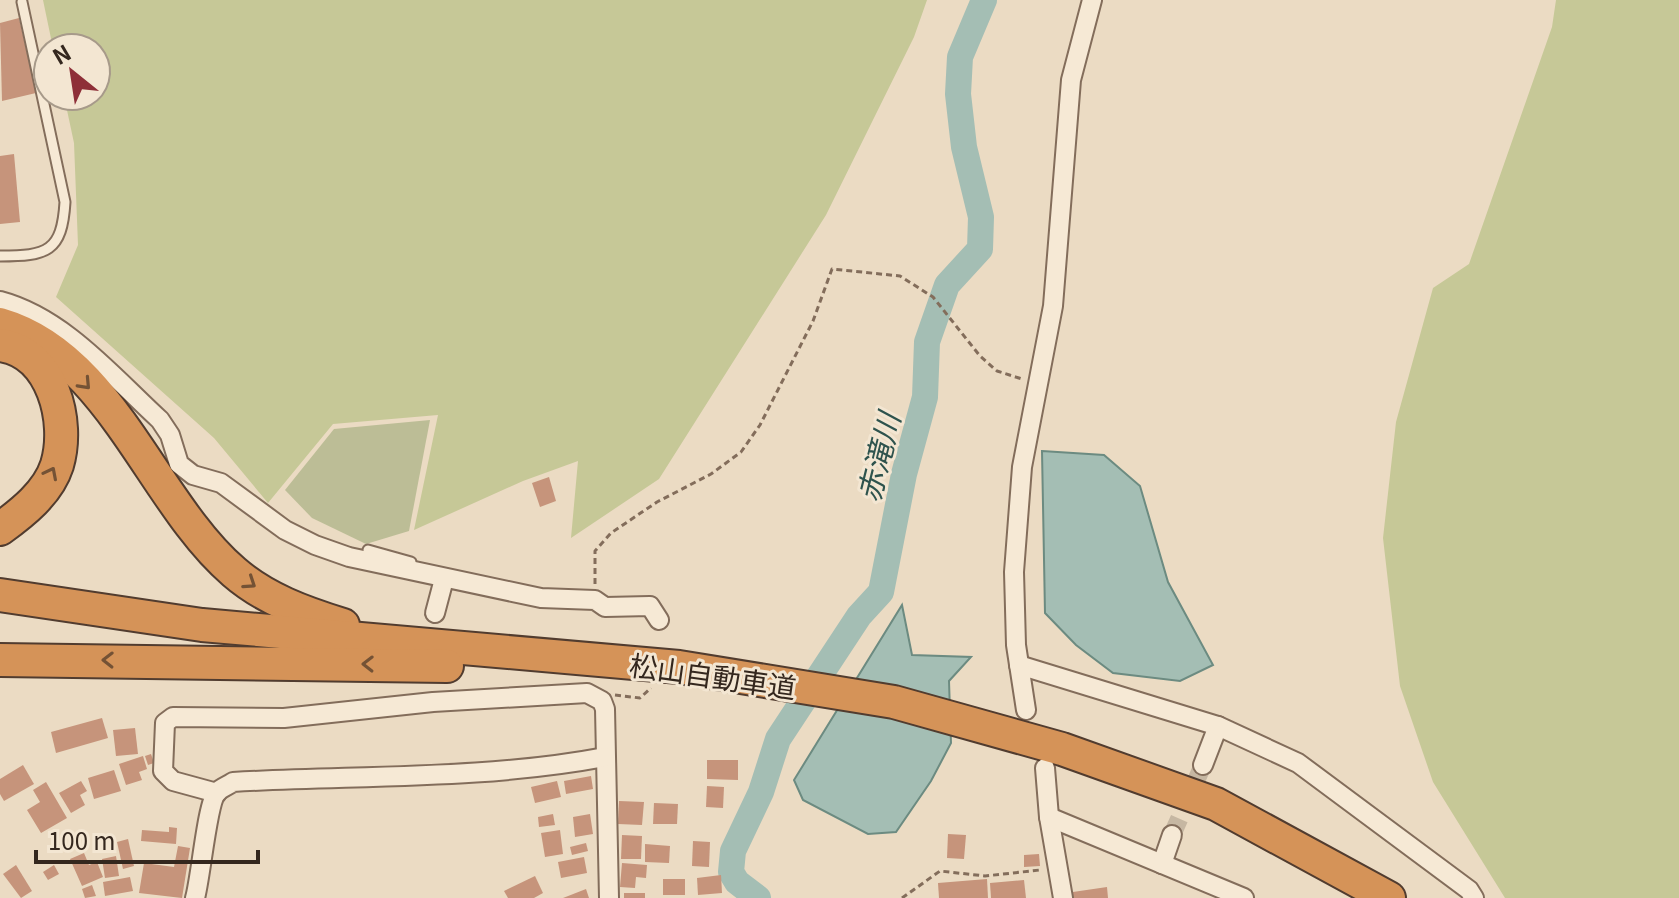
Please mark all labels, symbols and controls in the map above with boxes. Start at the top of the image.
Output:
north arrow [32,32,112,112]
text: N [46,35,76,71]
one-way arrow [76,374,90,389]
water label: 赤滝川 [845,405,910,506]
one-way arrow [41,467,57,481]
one-way arrow [241,573,256,588]
street label: 松山自動車道 [627,644,799,706]
one-way arrow [101,651,114,668]
one-way arrow [361,656,374,673]
scale bar [36,814,258,864]
text: 100 m [48,822,116,857]

